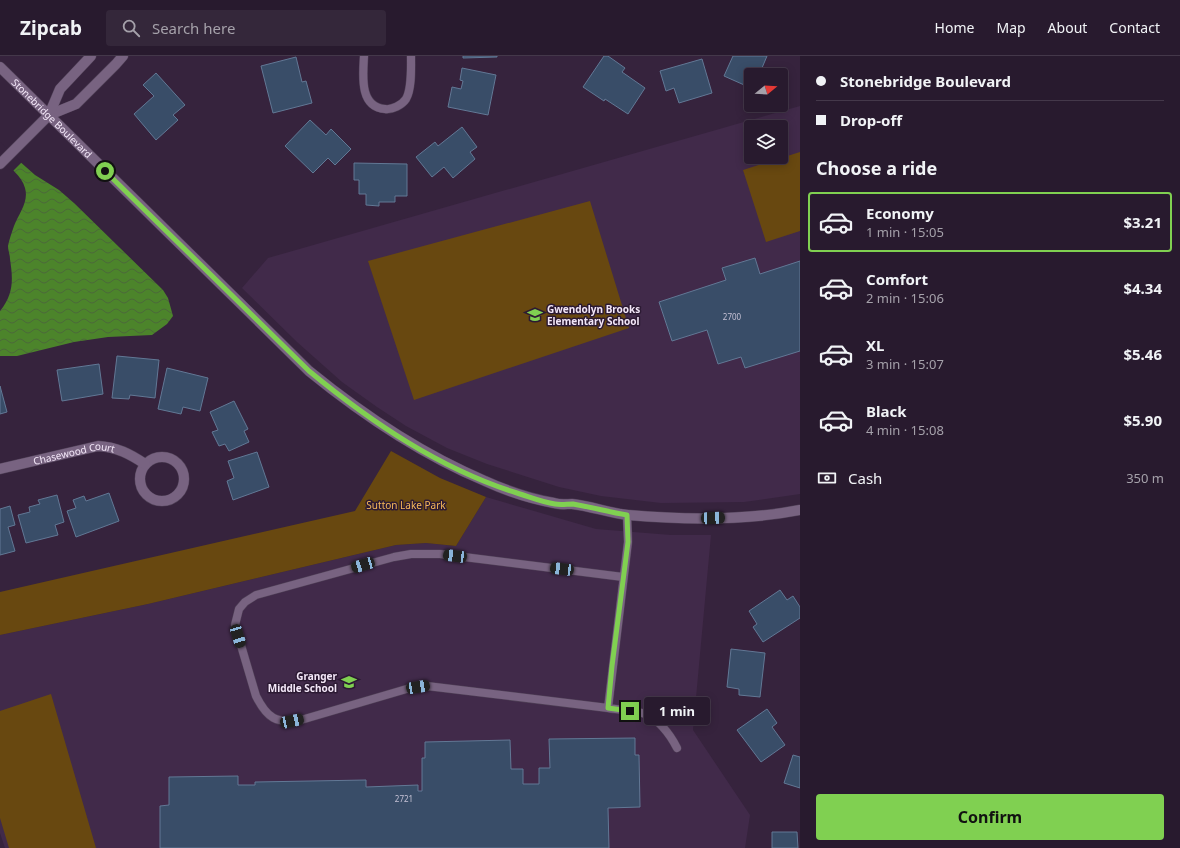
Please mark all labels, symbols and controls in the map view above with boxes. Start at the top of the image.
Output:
search box [106,10,386,46]
text: Zipcab [20,15,82,41]
icon: search [120,17,142,39]
text: Search here [152,18,235,38]
text: Home [935,18,974,37]
text: Map [996,18,1026,37]
text: About [1048,18,1087,37]
text: Contact [1109,18,1160,37]
north arrow [744,68,788,112]
map controls [744,68,788,164]
text: Stonebridge Boulevard [840,71,1011,91]
street label: Stonebridge Boulevard [9,75,95,161]
text: Drop-off [840,110,902,130]
button: layers [744,120,788,164]
text: Choose a ride [816,156,937,180]
route start [96,162,114,180]
text: Economy [866,203,934,223]
icon: car [818,204,854,240]
text: $3.21 [1123,212,1162,232]
text: 1 min · 15:05 [866,223,944,241]
text: Comfort [866,269,928,289]
icon: car [818,270,854,306]
text: $4.34 [1123,278,1162,298]
text: 2 min · 15:06 [866,289,944,307]
place label: Gwendolyn Brooks Elementary School [547,302,640,328]
school or university icon: Gwendolyn Brooks Elementary School [526,306,544,324]
house number: 2700 [723,311,742,322]
text: XL [866,335,884,355]
icon: car [818,336,854,372]
text: $5.46 [1123,344,1162,364]
text: 3 min · 15:07 [866,355,944,373]
text: Black [866,401,906,421]
icon: car [818,402,854,438]
text: $5.90 [1123,410,1162,430]
text: 4 min · 15:08 [866,421,944,439]
street label: Chasewood Court [32,439,117,468]
icon: cash [816,467,838,489]
text: Cash [848,468,882,488]
text: 350 m [1126,469,1164,487]
park label: Sutton Lake Park [366,498,446,512]
car [701,512,725,524]
car [442,549,468,563]
car [350,556,376,574]
car [549,562,575,576]
car [229,623,247,649]
place label: Granger Middle School [268,669,338,695]
school or university icon: Granger Middle School [340,673,358,691]
car [405,679,431,695]
callout: 1 min [644,697,710,725]
route end [621,702,639,720]
text: 1 min [659,702,695,720]
car [279,713,305,729]
house number: 2721 [395,793,413,804]
button: Confirm [816,794,1164,840]

